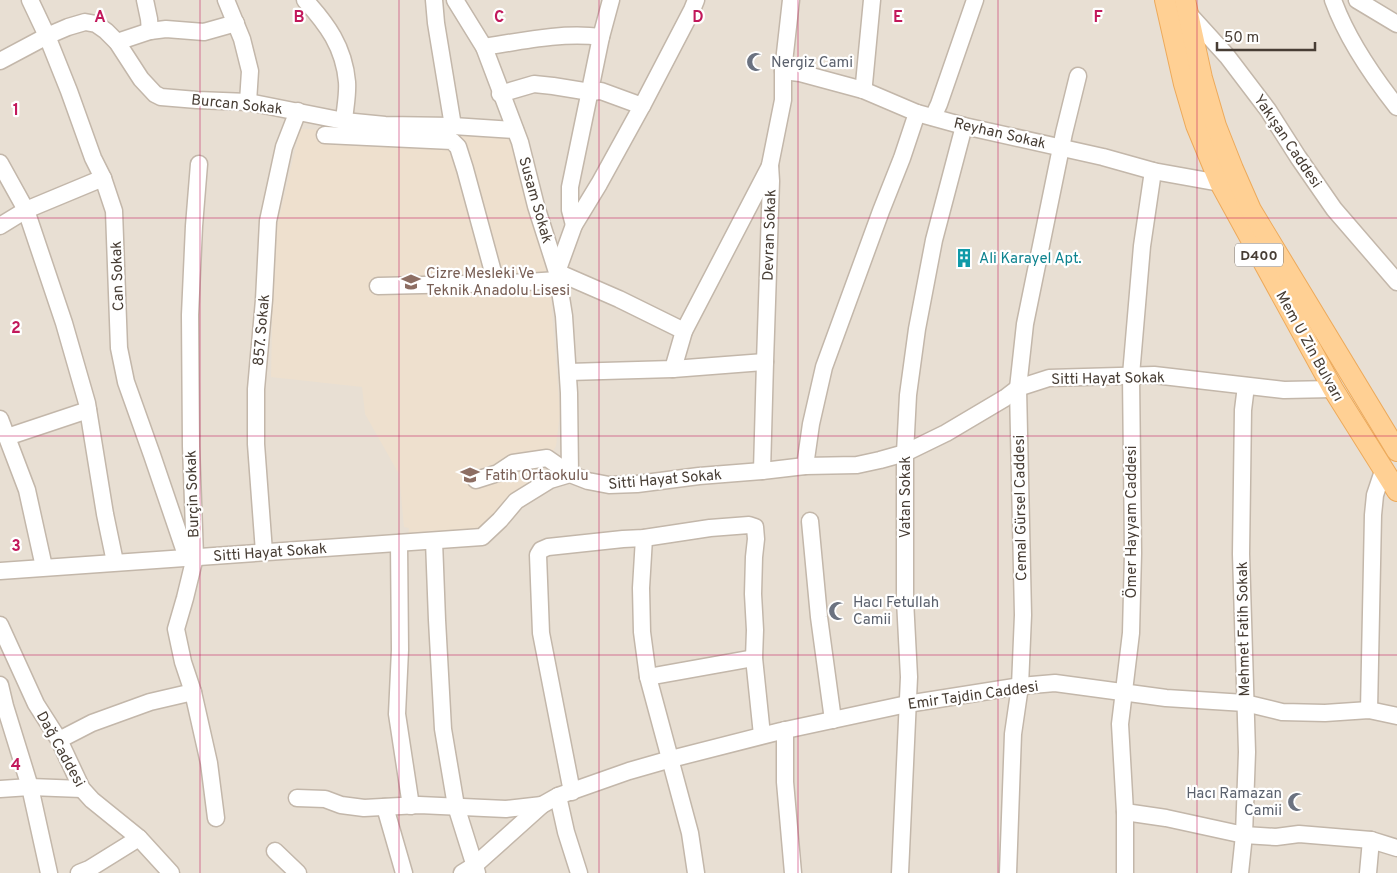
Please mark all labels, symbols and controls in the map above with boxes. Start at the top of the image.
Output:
text: A [94,8,106,28]
text: B [293,8,305,28]
text: C [494,8,504,28]
text: D [692,8,704,28]
text: E [893,8,903,28]
text: F [1093,8,1103,28]
scale bar [1217,20,1314,52]
text: 50 m [1224,29,1259,48]
mosque icon: Nergiz Cami [745,51,767,73]
place label: Nergiz Cami [771,54,853,73]
street label: Burcan Sokak [190,91,284,120]
street label: Yakışan Caddesi [1248,91,1325,192]
text: 1 [13,101,19,121]
street label: Reyhan Sokak [952,115,1048,154]
street label: Susam Sokak [513,155,556,246]
street label: Devran Sokak [759,189,782,281]
street label: Can Sokak [108,240,129,311]
road number: D400 [1235,244,1283,266]
building icon: Ali Karayel Apt. [953,247,975,269]
place label: Ali Karayel Apt. [979,250,1082,269]
place label: Cizre Mesleki Ve Teknik Anadolu Lisesi [426,265,570,301]
school or university icon: Cizre Mesleki Ve Teknik Anadolu Lisesi [400,271,422,293]
street label: Mem U Zin Bulvarı [1271,288,1347,405]
street label: 857. Sokak [250,293,275,367]
text: 2 [11,319,21,339]
street label: Sitti Hayat Sokak [1051,369,1165,390]
street label: Cemal Gürsel Caddesi [1011,435,1032,581]
street label: Ömer Hayyam Caddesi [1122,445,1142,599]
street label: Burçin Sokak [182,450,205,538]
street label: Vatan Sokak [897,456,916,538]
school or university icon: Fatih Ortaokulu [459,464,481,486]
street label: Sitti Hayat Sokak [608,466,723,495]
place label: Fatih Ortaokulu [485,467,589,486]
text: 3 [11,537,21,557]
street label: Sitti Hayat Sokak [213,540,328,567]
street label: Mehmet Fatih Sokak [1234,561,1255,697]
place label: Hacı Fetullah Camii [853,594,939,630]
mosque icon: Hacı Fetullah Camii [827,600,849,622]
street label: Emir Tajdin Caddesi [907,678,1040,715]
street label: Dağ Caddesi [31,709,88,791]
text: 4 [11,756,21,776]
place label: Hacı Ramazan Camii [1186,785,1282,821]
mosque icon: Hacı Ramazan Camii [1286,791,1308,813]

